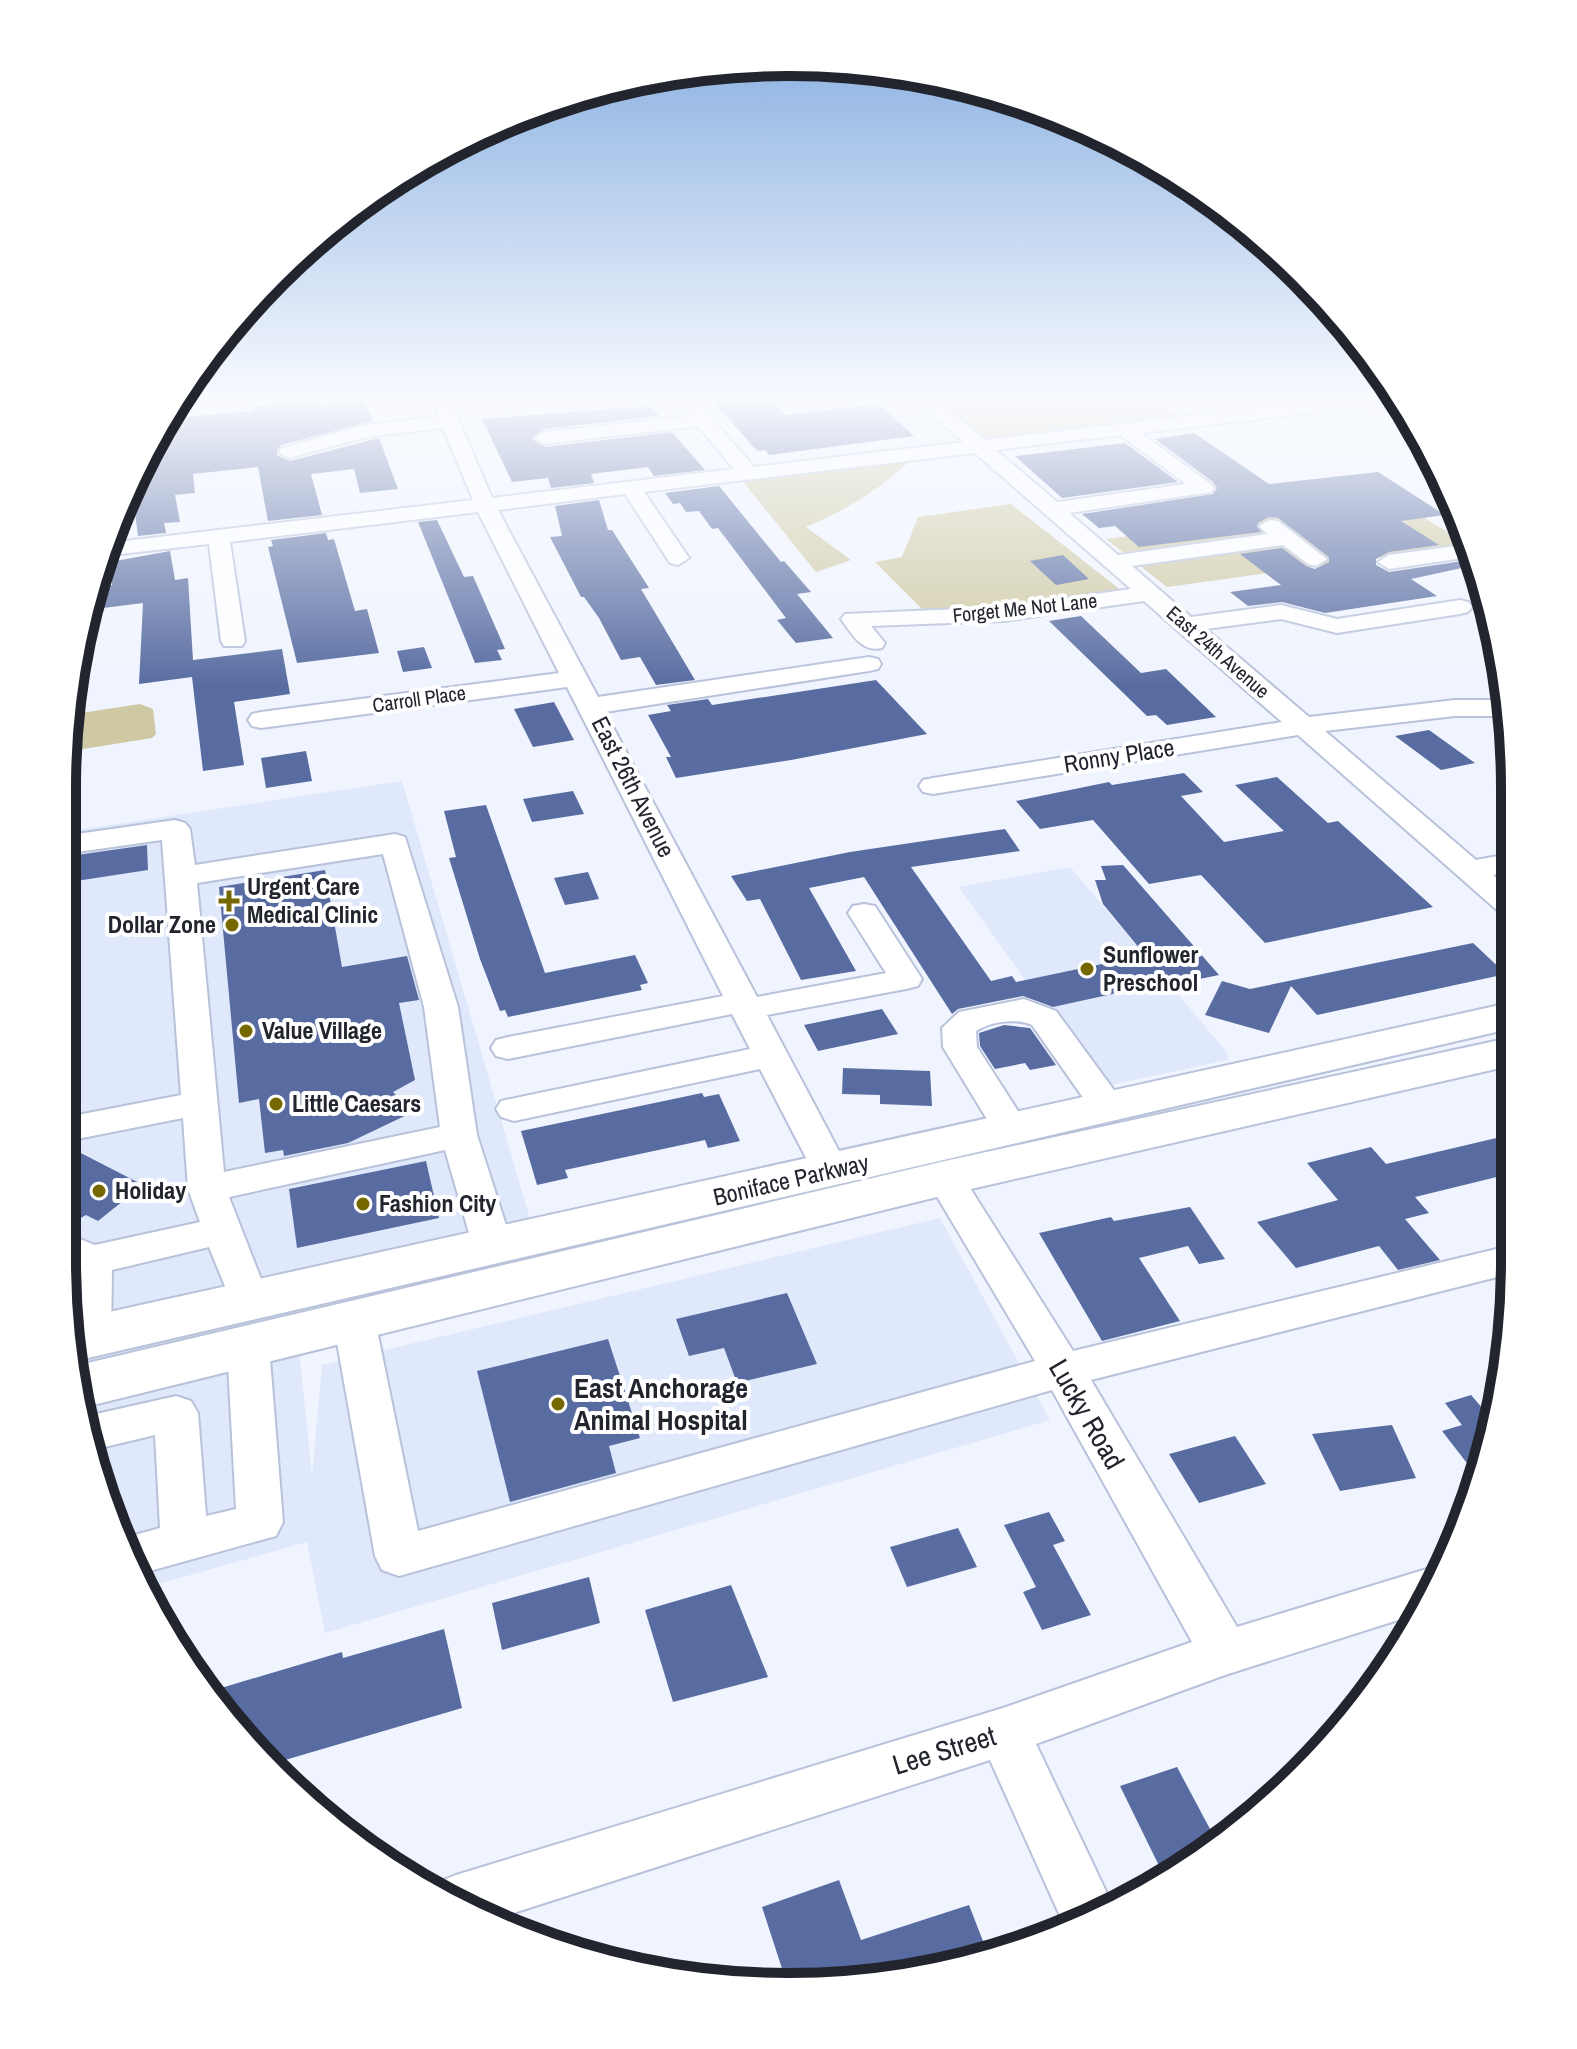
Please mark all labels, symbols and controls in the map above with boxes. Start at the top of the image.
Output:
street label: Forget Me Not Lane [951,586,1098,629]
street label: East 24th Avenue [1161,599,1276,704]
street label: Carroll Place [371,679,467,718]
street label: East 26th Avenue [585,711,683,862]
street label: Ronny Place [1061,730,1176,780]
place label: Urgent Care Medical Clinic [247,870,378,930]
marker: Urgent Care Medical Clinic [218,890,240,912]
place label: Dollar Zone [108,908,216,940]
marker: Dollar Zone [223,916,241,934]
place label: Sunflower Preschool [1103,938,1198,998]
marker: Sunflower Preschool [1078,960,1096,978]
place label: Value Village [262,1014,382,1046]
marker: Value Village [237,1022,255,1040]
place label: Little Caesars [292,1087,421,1119]
marker: Little Caesars [267,1095,285,1113]
street label: Boniface Parkway [710,1146,872,1212]
place label: Holiday [115,1174,186,1206]
marker: Holiday [90,1182,108,1200]
place label: Fashion City [379,1187,496,1219]
marker: Fashion City [354,1195,372,1213]
street label: Lucky Road [1040,1352,1134,1476]
place label: East Anchorage Animal Hospital [574,1369,748,1439]
marker: East Anchorage Animal Hospital [549,1395,567,1413]
street label: Lee Street [888,1716,1000,1784]

